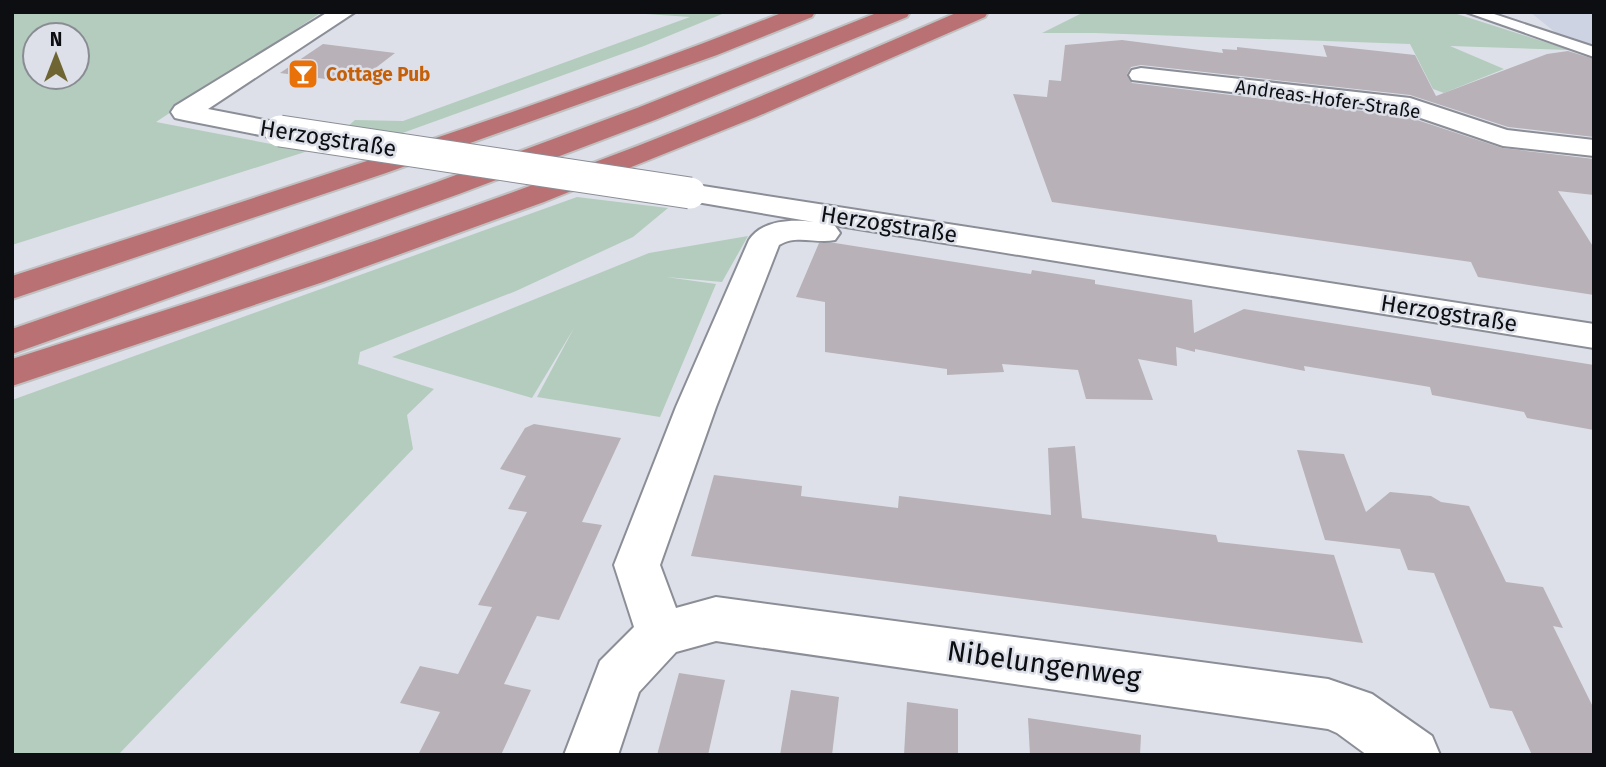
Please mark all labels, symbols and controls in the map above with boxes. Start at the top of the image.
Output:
north arrow [21,21,91,91]
text: N [50,28,62,51]
bar icon: Cottage Pub [286,57,320,91]
place label: Cottage Pub [326,63,430,86]
street label: Andreas-Hofer-Straße [1234,75,1422,123]
street label: Herzogstraße [258,113,398,163]
street label: Herzogstraße [819,199,959,249]
street label: Herzogstraße [1379,288,1519,338]
street label: Nibelungenweg [945,634,1144,694]

